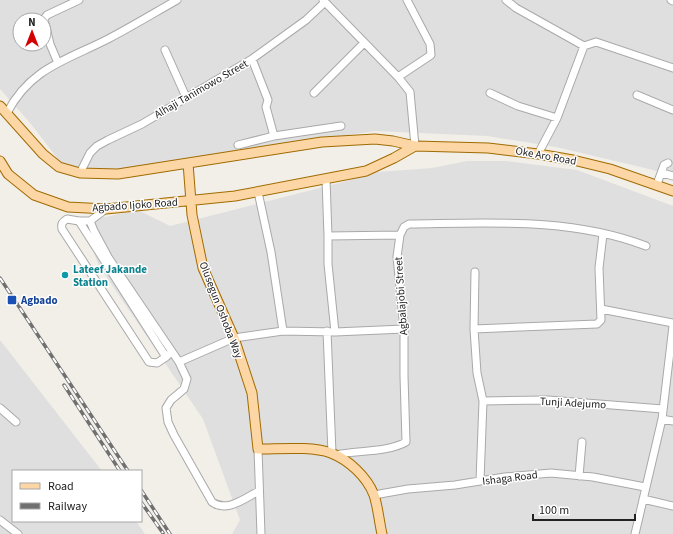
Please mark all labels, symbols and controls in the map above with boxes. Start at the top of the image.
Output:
north arrow [12,12,52,52]
text: N [28,15,36,30]
street label: Alhaji Tanimowo Street [151,56,251,122]
street label: Oke Aro Road [514,143,578,169]
street label: Agbado Ijoko Road [92,195,178,215]
street label: Agbalajobi Street [391,256,411,336]
street label: Olusegun Oshoba Way [196,259,246,361]
place label: Lateef Jakande Station [73,262,147,290]
marker: Lateef Jakande Station [60,270,70,280]
place label: Agbado [20,293,58,308]
marker: Agbado [6,294,18,306]
street label: Tunji Adejumo [539,394,607,412]
street label: Ishaga Road [481,467,539,489]
legend [12,470,142,522]
text: Road [48,478,74,495]
scale bar [533,496,635,522]
text: Railway [48,498,87,515]
text: 100 m [539,502,569,519]

